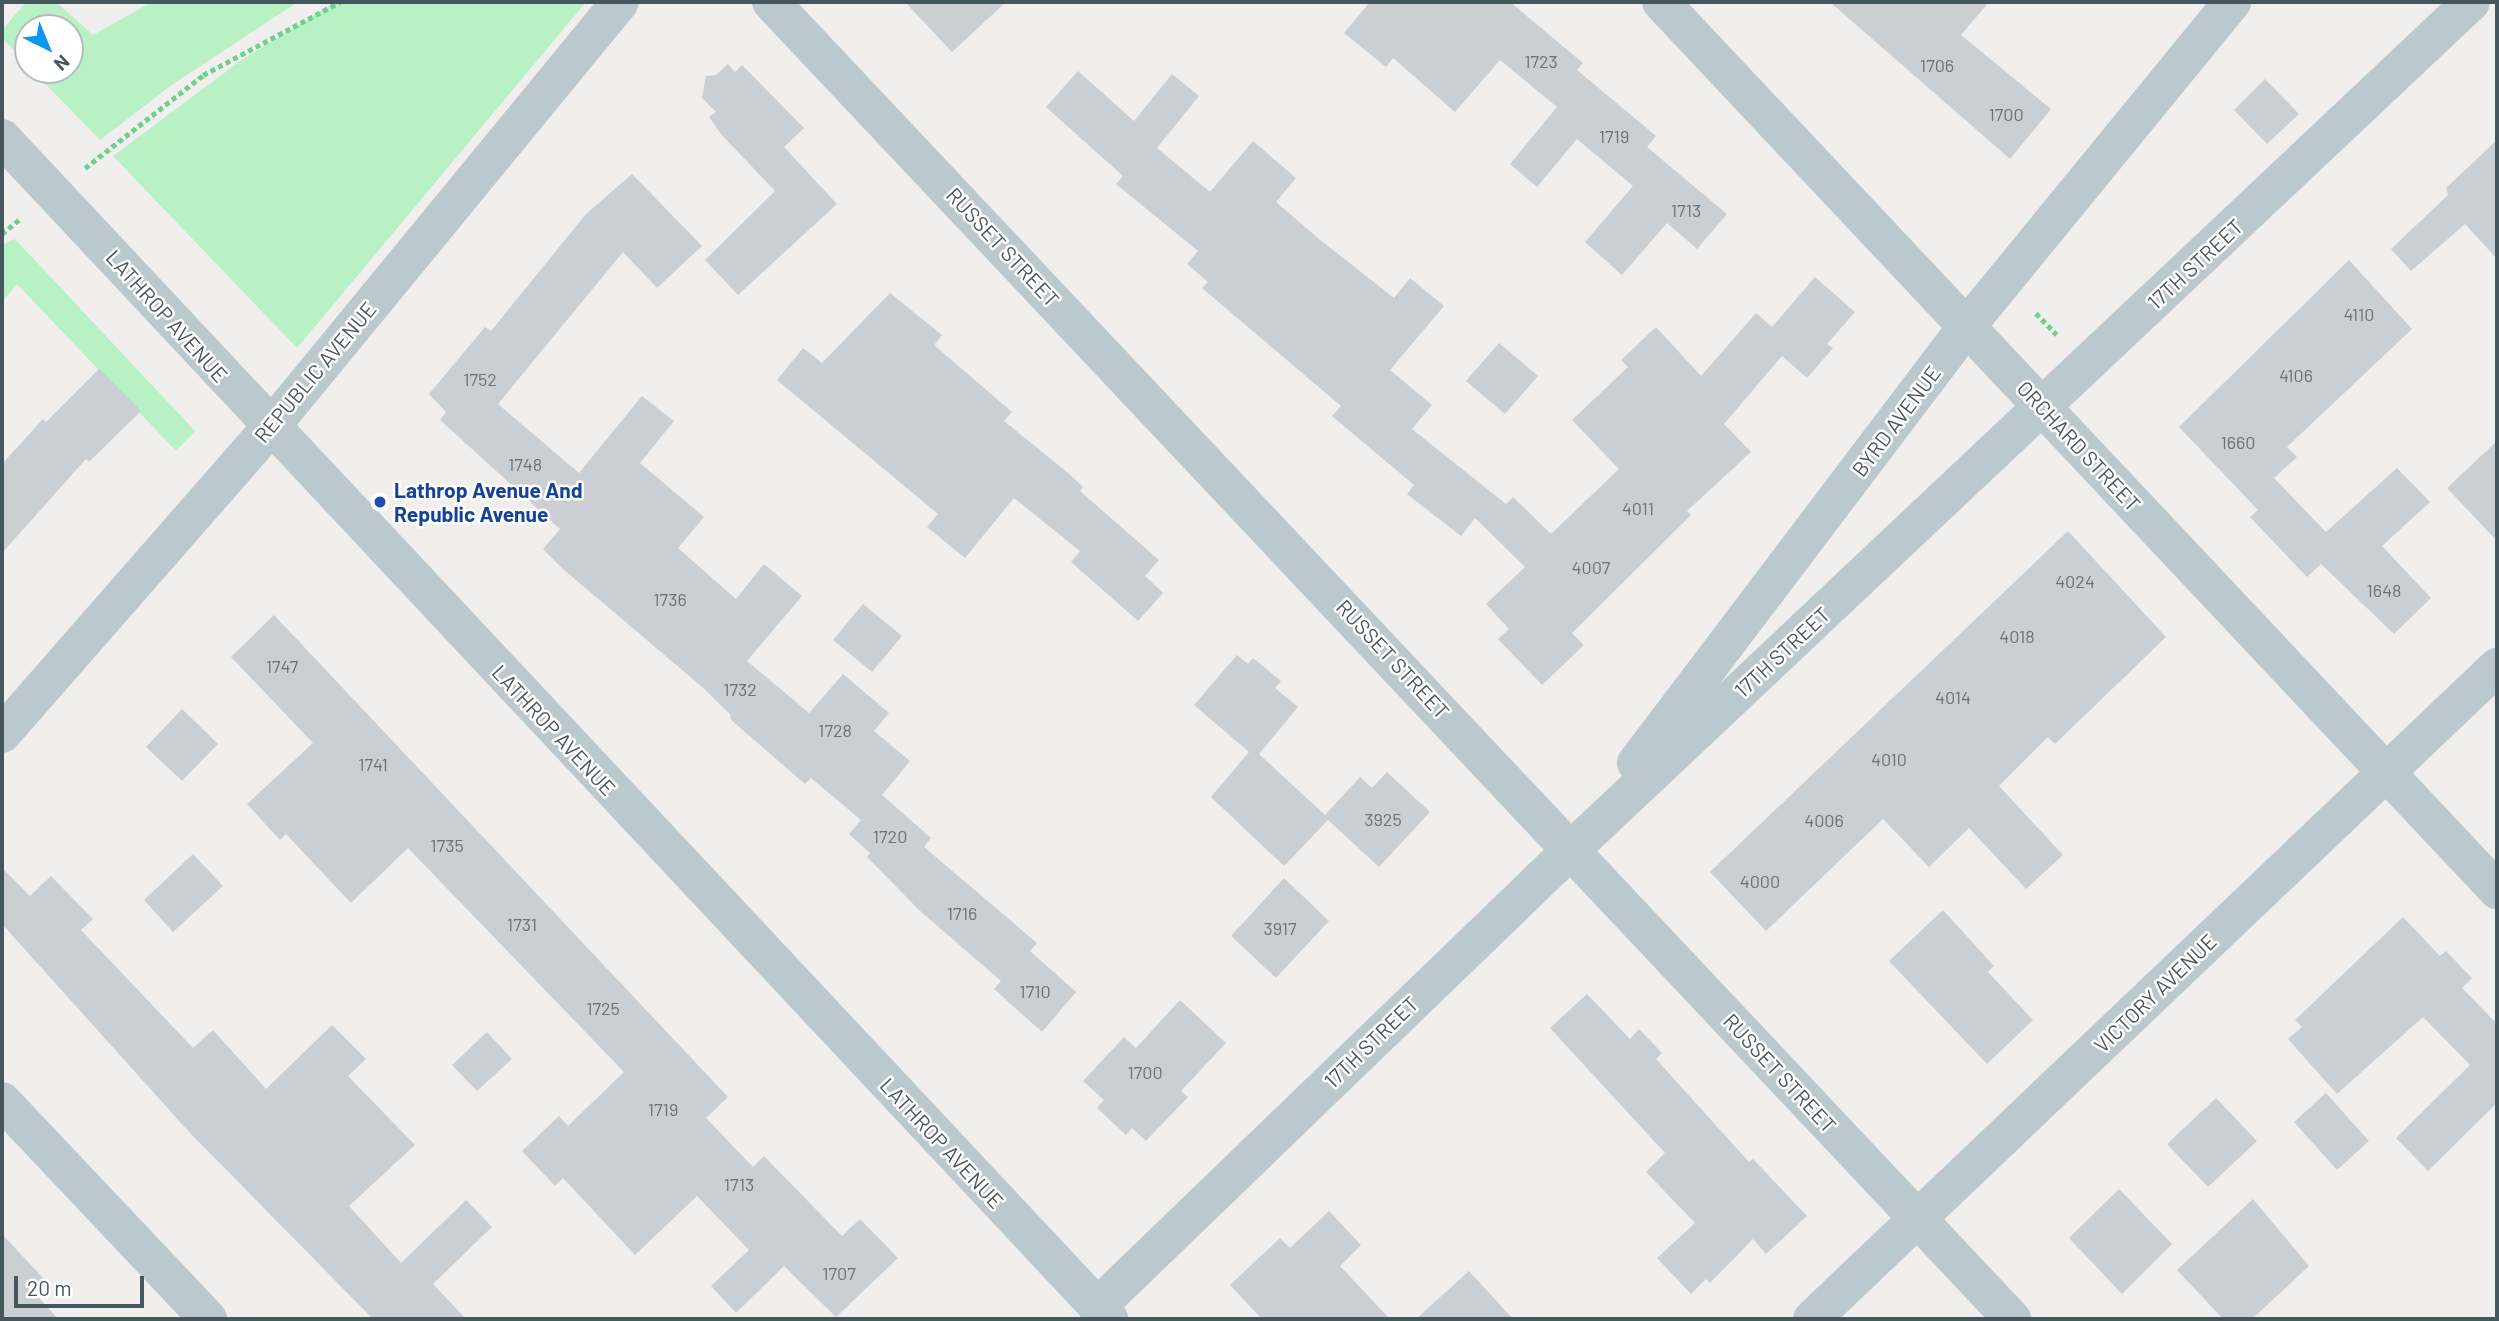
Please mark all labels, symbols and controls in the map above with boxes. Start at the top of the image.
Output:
north arrow [14,14,84,84]
house number: 1723 [1524,50,1558,72]
text: N [50,51,75,76]
house number: 1706 [1920,54,1954,76]
house number: 1700 [1988,103,2024,125]
house number: 1719 [1599,125,1629,147]
street label: RUSSET STREET [941,182,1065,312]
house number: 1713 [1671,199,1701,221]
street label: 17TH STREET [2142,213,2248,315]
street label: LATHROP AVENUE [101,245,233,387]
street label: REPUBLIC AVENUE [249,296,381,448]
house number: 4110 [2343,303,2375,325]
street label: BYRD AVENUE [1846,361,1946,481]
house number: 4106 [2279,364,2313,386]
house number: 1752 [463,368,497,390]
street label: ORCHARD STREET [2012,375,2146,517]
house number: 1660 [2220,431,2256,453]
house number: 1748 [508,453,542,475]
place label: Lathrop Avenue And Republic Avenue [394,477,583,527]
marker: Lathrop Avenue And Republic Avenue [372,494,388,510]
house number: 4011 [1622,497,1654,519]
house number: 4007 [1572,556,1610,578]
house number: 4024 [2055,570,2095,592]
house number: 1648 [2367,579,2401,601]
house number: 1736 [653,588,687,610]
street label: RUSSET STREET [1331,594,1455,724]
street label: 17TH STREET [1729,601,1835,703]
house number: 4018 [1999,625,2035,647]
house number: 1747 [266,655,298,677]
street label: LATHROP AVENUE [487,659,621,801]
house number: 1732 [723,678,757,700]
house number: 4014 [1935,686,1971,708]
house number: 1728 [818,719,852,741]
house number: 4010 [1871,748,1907,770]
house number: 1741 [358,753,388,775]
house number: 3925 [1364,808,1402,830]
house number: 4006 [1804,809,1844,831]
house number: 1720 [873,825,907,847]
house number: 1735 [430,834,464,856]
house number: 4000 [1740,870,1780,892]
house number: 1716 [947,902,977,924]
house number: 1731 [507,913,537,935]
house number: 3917 [1263,917,1297,939]
street label: VICTORY AVENUE [2089,928,2221,1058]
house number: 1710 [1019,980,1051,1002]
street label: 17TH STREET [1319,991,1423,1093]
house number: 1725 [586,997,620,1019]
street label: RUSSET STREET [1718,1008,1842,1138]
house number: 1700 [1127,1061,1163,1083]
street label: LATHROP AVENUE [875,1072,1009,1214]
house number: 1719 [648,1098,678,1120]
house number: 1713 [724,1173,754,1195]
scale bar [18,1262,147,1306]
house number: 1707 [822,1262,856,1284]
text: 20 m [27,1275,72,1300]

